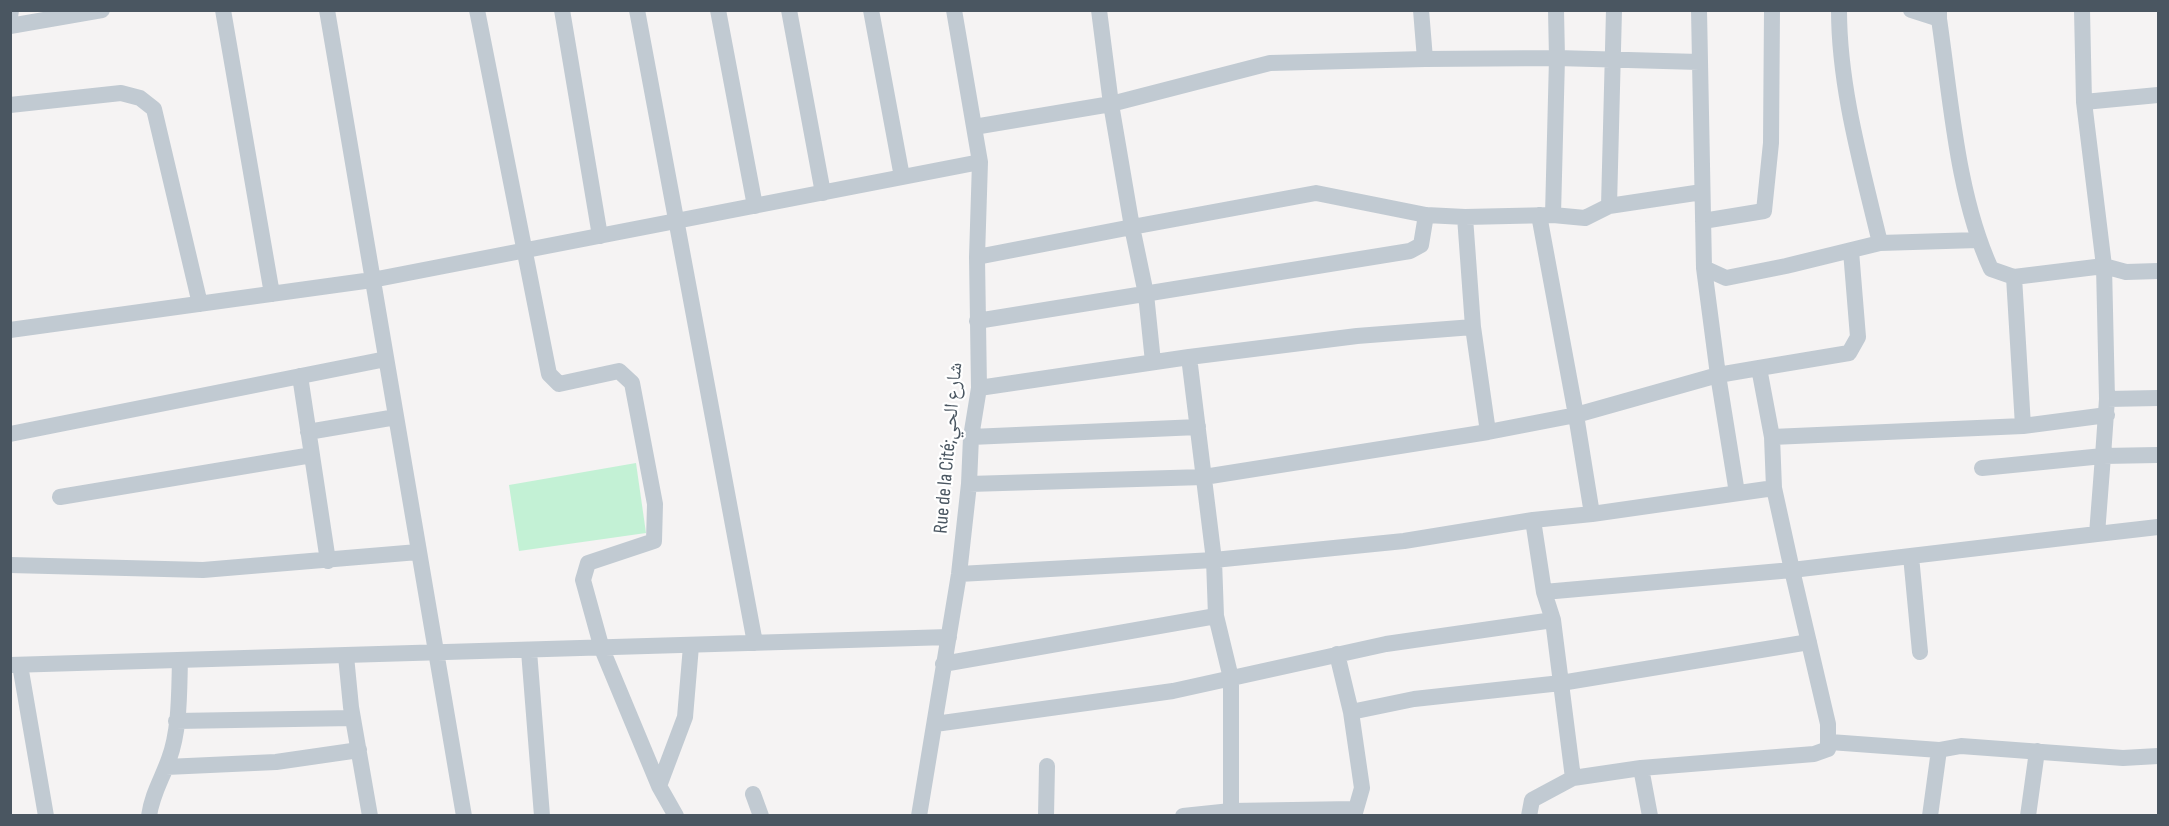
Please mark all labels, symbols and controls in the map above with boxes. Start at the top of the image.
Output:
street label: Rue de la Cité;شارع الحي [930,362,968,534]

